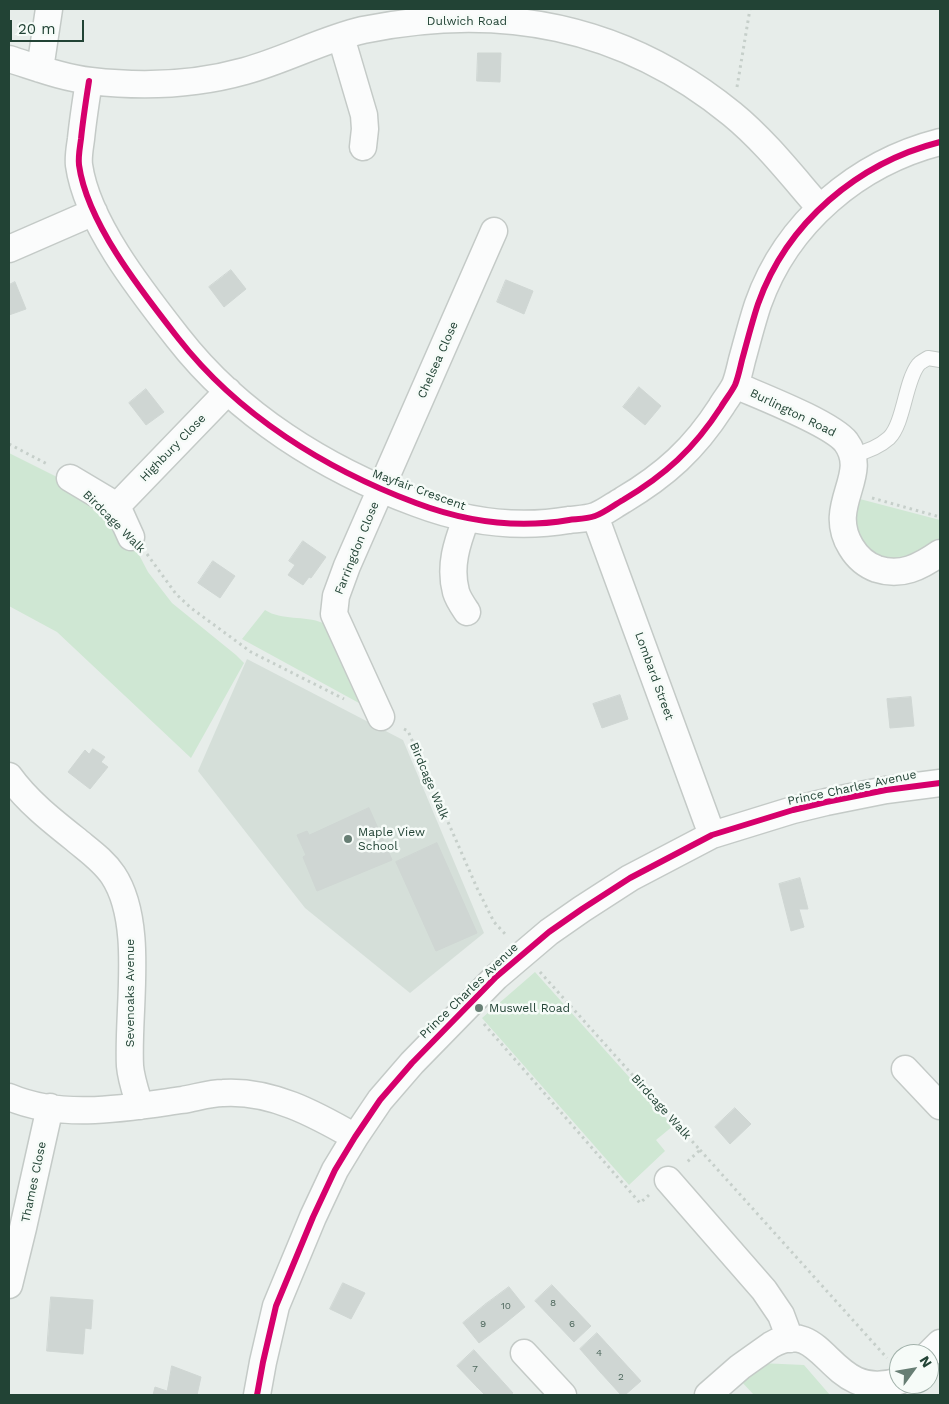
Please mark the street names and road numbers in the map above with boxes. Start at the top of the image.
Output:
street label: Dulwich Road [427,14,507,28]
street label: Chelsea Close [415,319,461,401]
street label: Burlington Road [748,386,838,440]
street label: Highbury Close [137,411,209,485]
street label: Mayfair Crescent [370,466,468,514]
street label: Birdcage Walk [80,488,148,556]
street label: Farringdon Close [332,499,382,597]
street label: Lombard Street [631,630,677,722]
street label: Birdcage Walk [406,740,452,822]
street label: Prince Charles Avenue [786,767,918,809]
street label: Sevenoaks Avenue [123,939,137,1047]
street label: Prince Charles Avenue [417,940,521,1042]
street label: Birdcage Walk [628,1072,694,1142]
street label: Thames Close [18,1140,50,1224]

